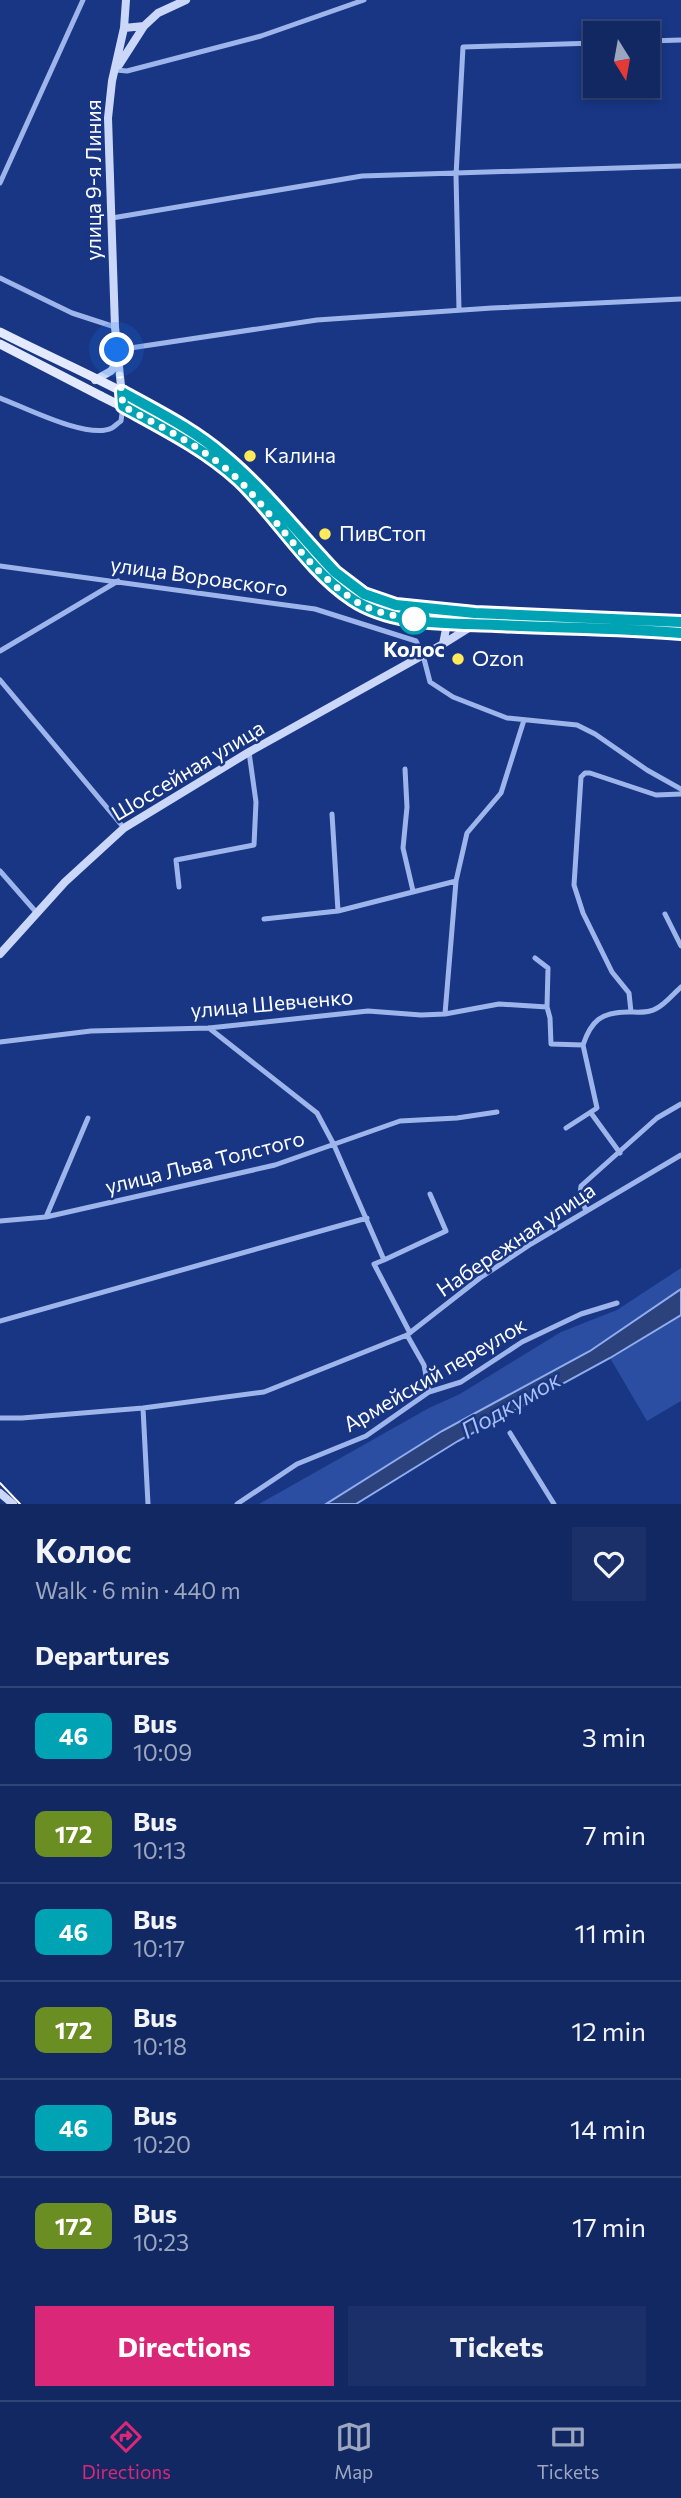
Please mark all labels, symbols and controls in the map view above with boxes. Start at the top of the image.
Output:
north arrow [583,21,660,98]
map controls [583,21,660,98]
street label: улица 9-я Линия [80,99,105,261]
your location [99,332,134,367]
place label: Калина [264,442,336,467]
marker: Калина [242,448,258,464]
place label: ПивСтоп [339,520,426,545]
marker: ПивСтоп [317,526,333,542]
street label: улица Воровского [109,551,290,600]
marker: Колос [399,604,429,634]
place label: Колос [383,636,445,661]
place label: Ozon [472,645,524,670]
marker: Ozon [450,651,466,667]
street label: Шоссейная улица [106,714,268,825]
street label: улица Шевченко [190,983,354,1022]
street label: улица Льва Толстого [102,1125,307,1198]
street label: Набережная улица [431,1176,599,1301]
street label: Армейский переулок [338,1311,530,1436]
water label: Подкумок [456,1364,566,1444]
button: heart [572,1527,646,1601]
text: Колос [35,1529,132,1570]
text: Walk · 6 min · 440 m [35,1576,241,1604]
text: Departures [35,1639,170,1670]
text: Bus [133,1707,177,1738]
text: 46 [59,1721,88,1750]
text: 3 min [582,1721,646,1752]
text: 10:09 [133,1738,192,1766]
text: Bus [133,1805,177,1836]
text: 172 [55,1819,92,1848]
text: 7 min [583,1819,646,1850]
text: 10:13 [133,1836,186,1864]
text: Bus [133,1903,177,1934]
text: 46 [59,1917,88,1946]
text: 11 min [575,1917,646,1948]
text: 10:17 [133,1934,185,1962]
text: Bus [133,2001,177,2032]
text: 172 [55,2015,92,2044]
text: 12 min [571,2015,646,2046]
text: 10:18 [133,2032,187,2060]
text: Bus [133,2099,177,2130]
text: 46 [59,2113,88,2142]
text: 14 min [570,2113,646,2144]
text: 10:20 [133,2130,191,2158]
text: Bus [133,2197,177,2228]
text: 172 [55,2211,92,2240]
text: 17 min [572,2211,646,2242]
text: 10:23 [133,2228,189,2256]
button: Directions [35,2306,334,2386]
button: Tickets [348,2306,646,2386]
tab: Directions [82,2418,171,2483]
tab: Map [334,2418,373,2483]
tab: Tickets [537,2418,599,2483]

